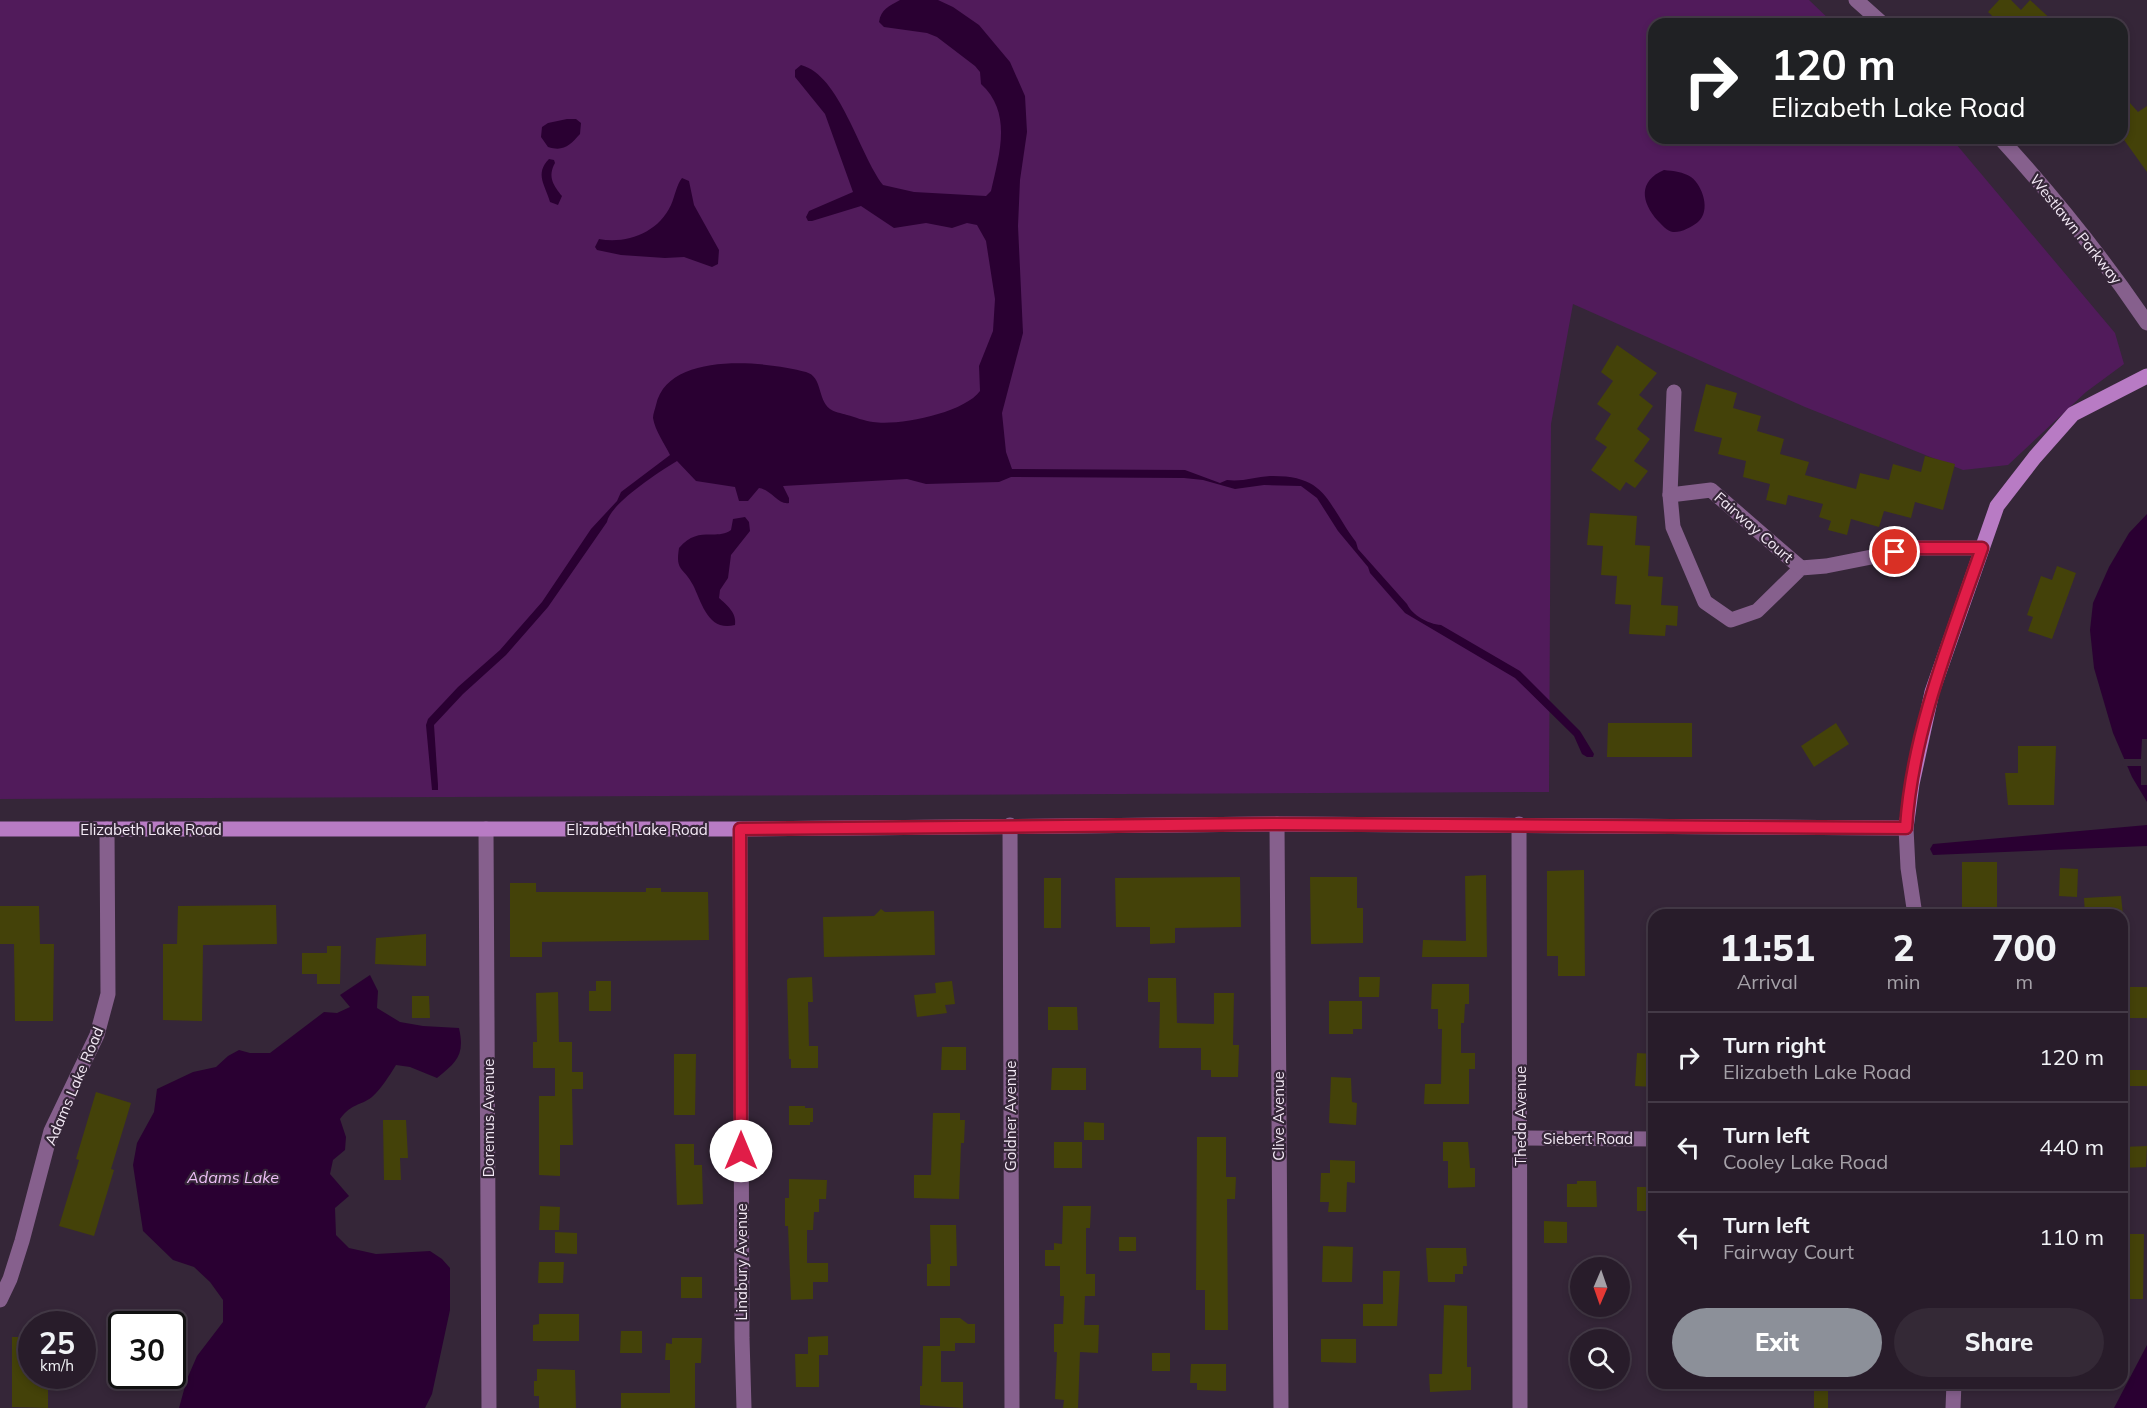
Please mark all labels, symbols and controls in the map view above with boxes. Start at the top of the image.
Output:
text: 120 m [1771,38,1896,91]
icon: right [1672,42,1750,120]
text: Elizabeth Lake Road [1771,90,2025,124]
street label: Westlawn Parkway [2026,170,2126,288]
street label: Fairway Court [1711,488,1797,566]
pin [1869,526,1920,577]
icon: arrive [1878,535,1911,568]
street label: Elizabeth Lake Road [80,820,222,839]
street label: Elizabeth Lake Road [566,820,708,839]
text: 11:51 [1719,925,1815,970]
text: 2 [1893,925,1914,970]
text: 700 [1992,925,2057,970]
text: Arrival [1737,969,1798,994]
text: min [1886,969,1921,994]
text: m [2015,969,2033,994]
street label: Adams Lake Road [40,1024,108,1148]
text: Turn right [1723,1031,1826,1059]
icon: right [1672,1041,1705,1074]
text: 120 m [2039,1043,2104,1071]
street label: Doremus Avenue [479,1059,498,1177]
text: Elizabeth Lake Road [1723,1059,1911,1084]
street label: Goldner Avenue [1001,1061,1020,1171]
street label: Theda Avenue [1511,1066,1530,1166]
street label: Clive Avenue [1269,1071,1288,1161]
position arrow [709,1119,773,1183]
text: Turn left [1723,1121,1810,1149]
street label: Siebert Road [1543,1129,1633,1148]
icon: left [1672,1131,1705,1164]
text: 440 m [2039,1133,2104,1161]
text: Cooley Lake Road [1723,1149,1888,1174]
water label: Adams Lake [186,1167,279,1187]
street label: Linabury Avenue [732,1203,751,1321]
text: Turn left [1723,1211,1810,1239]
icon: left [1672,1221,1705,1254]
text: 110 m [2039,1223,2104,1251]
text: Fairway Court [1723,1239,1854,1264]
north arrow [1570,1257,1630,1317]
map controls [1570,1257,1630,1389]
button: Exit [1672,1308,1882,1377]
button: Share [1894,1308,2104,1377]
speed limit sign: 30 [108,1311,186,1389]
text: 25 [39,1324,75,1362]
button: search [1570,1329,1630,1389]
text: km/h [40,1356,74,1375]

